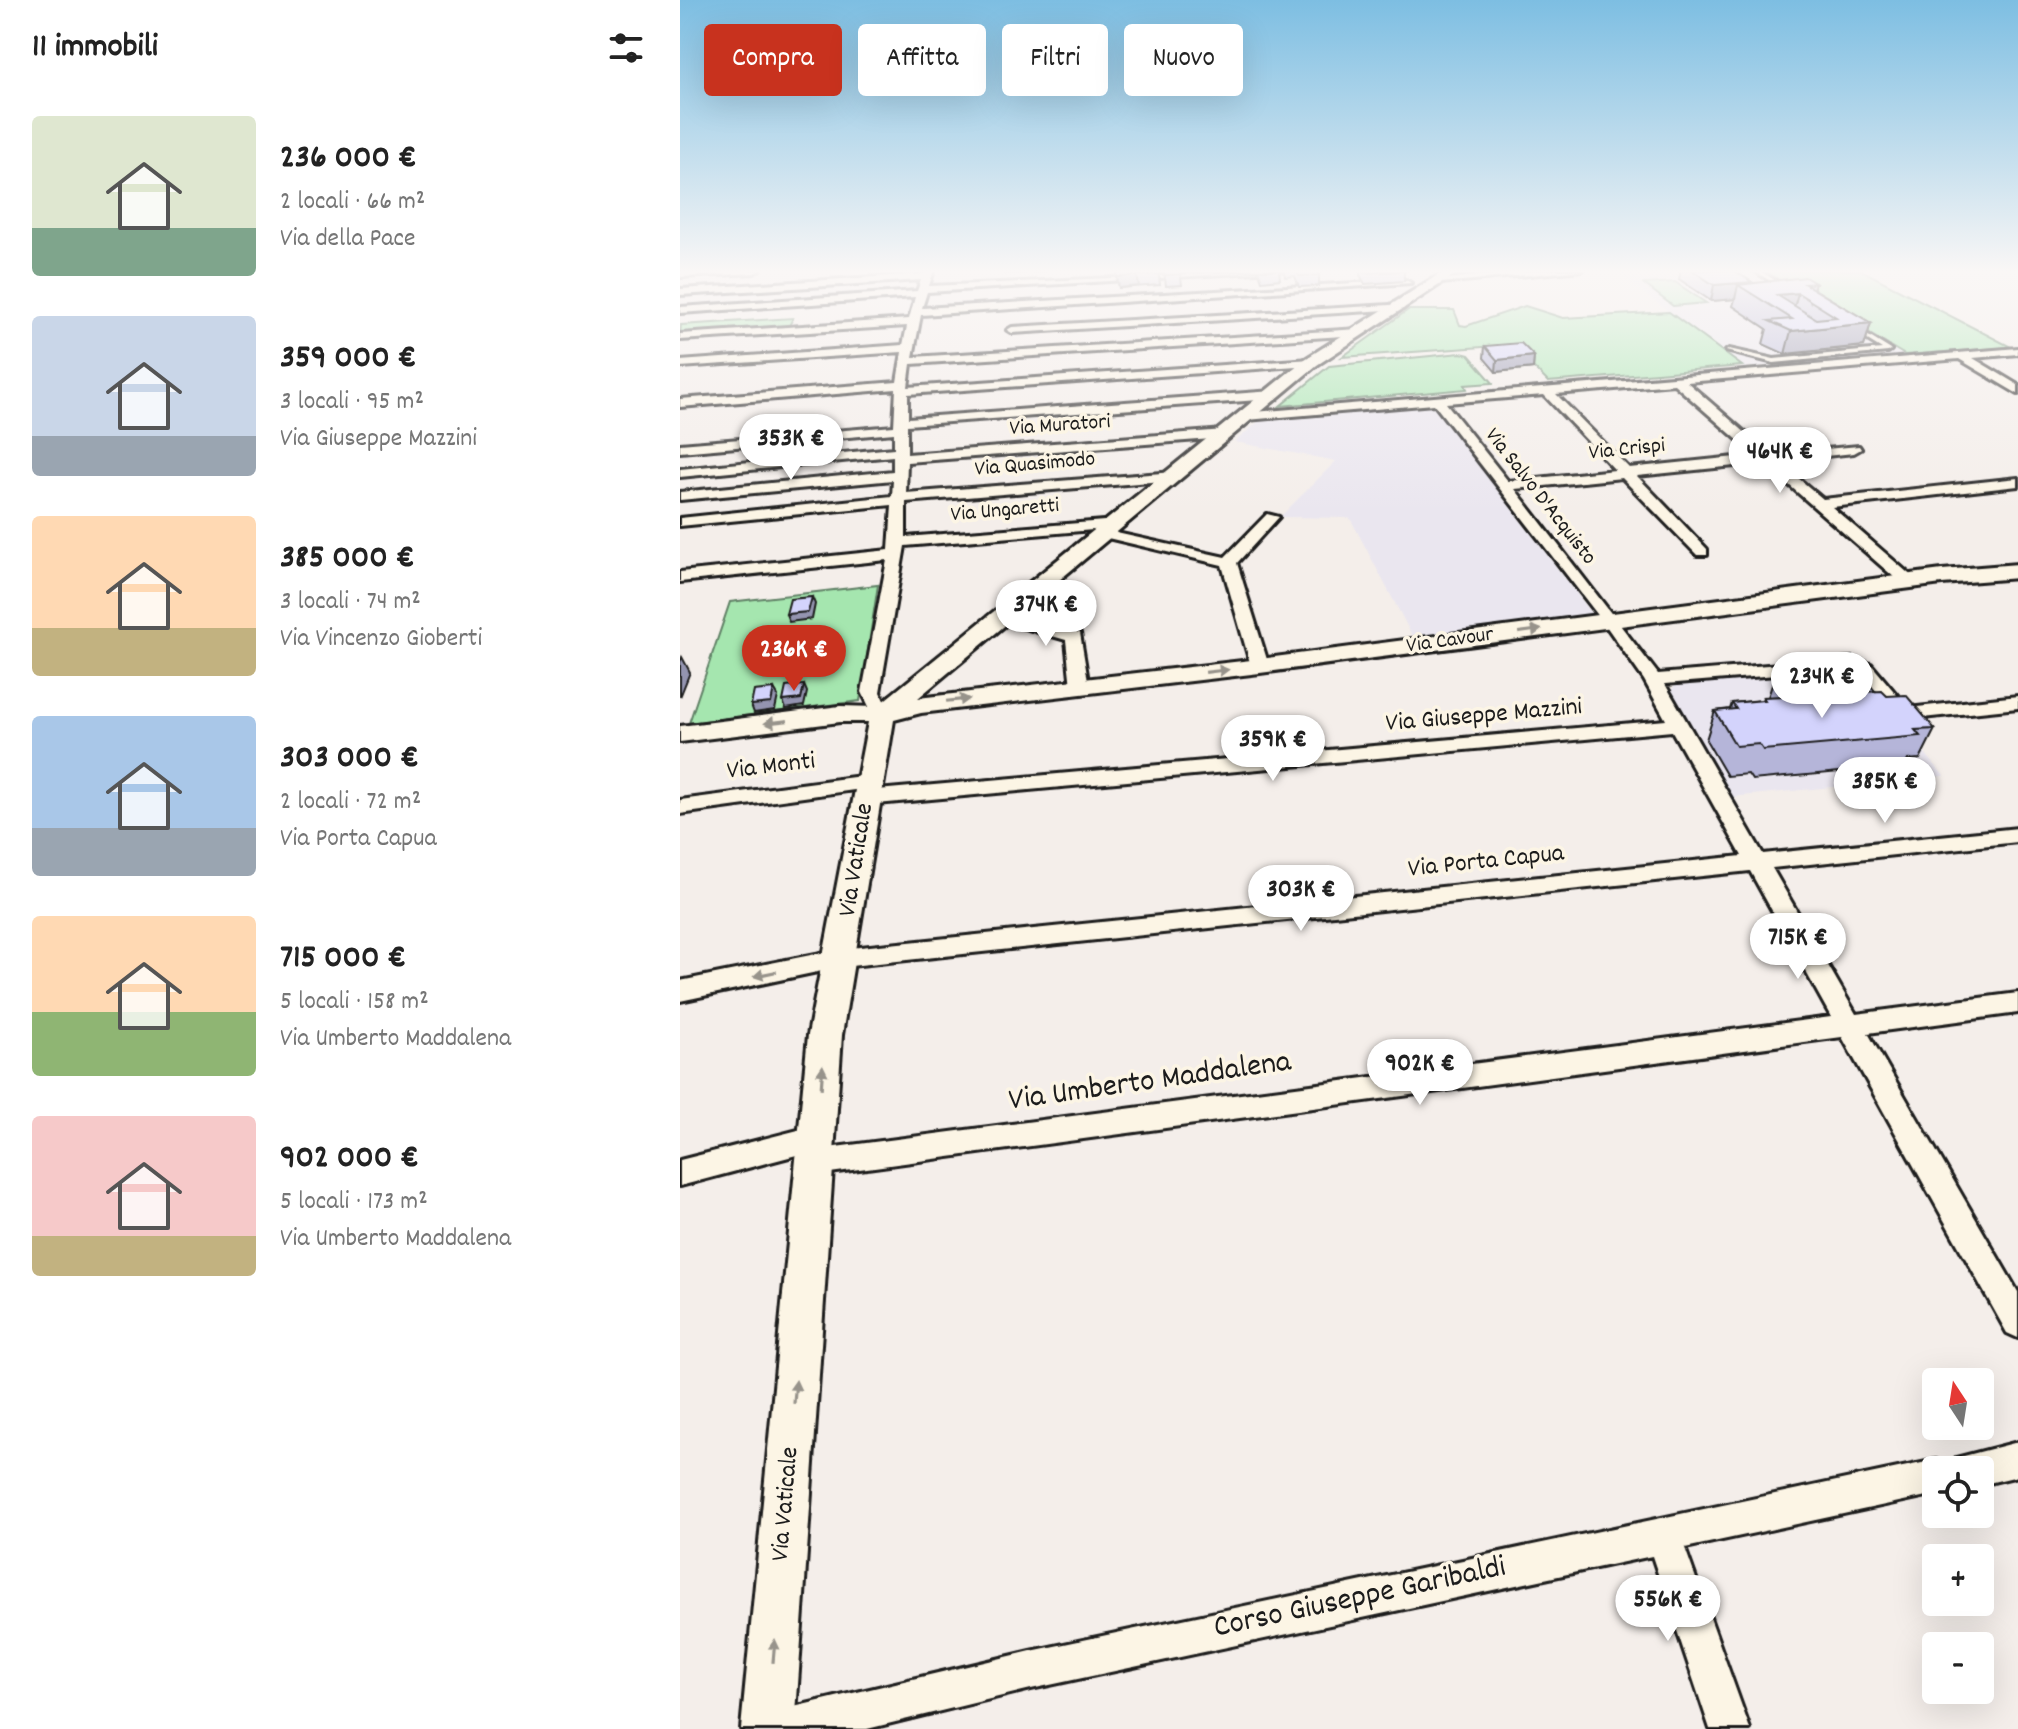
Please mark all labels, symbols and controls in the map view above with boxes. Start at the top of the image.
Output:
text: 11 immobili [32,24,158,73]
chip: Compra [704,24,842,96]
chip: Affitta [858,24,986,96]
chip: Filtri [1002,24,1108,96]
chip: Nuovo [1124,24,1243,96]
icon: filters [604,26,648,70]
text: 236 000 € [280,135,417,184]
icon: home [96,148,192,244]
text: 2 locali · 66 m² [280,184,425,221]
text: Via della Pace [280,221,415,258]
text: 359 000 € [280,335,417,384]
icon: home [96,348,192,444]
text: 3 locali · 95 m² [280,384,424,421]
street label: Via Muratori [1009,407,1111,445]
pin: 353K € [726,414,856,482]
text: Via Giuseppe Mazzini [280,421,477,458]
text: 353K € [757,421,825,458]
street label: Via Salvo D'Acquisto [1477,422,1603,572]
pin: 464K € [1715,427,1845,495]
street label: Via Crispi [1587,431,1667,469]
text: 464K € [1747,434,1813,471]
street label: Via Quasimodo [973,444,1097,486]
street label: Via Ungaretti [949,491,1061,531]
text: 385 000 € [280,535,415,584]
icon: home [96,548,192,644]
pin: 374K € [981,580,1111,648]
text: 3 locali · 74 m² [280,584,421,621]
text: 374K € [1014,587,1078,624]
street label: Via Cavour [1404,619,1496,662]
text: Via Vincenzo Gioberti [280,621,482,658]
one-way arrow [1518,624,1543,637]
pin: 236K € [729,625,859,693]
text: 236K € [760,632,828,669]
pin: 234K € [1757,652,1887,720]
text: 234K € [1789,659,1855,696]
one-way arrow [1204,665,1229,678]
street label: Via Giuseppe Mazzini [1384,689,1584,743]
one-way arrow [946,694,971,707]
pin: 359K € [1208,715,1338,783]
one-way arrow [763,716,788,729]
text: 359K € [1239,722,1307,759]
text: 303 000 € [280,735,419,784]
street label: Via Monti [725,743,817,791]
icon: home [96,748,192,844]
pin: 385K € [1820,757,1950,825]
text: 385K € [1852,764,1918,801]
text: 2 locali · 72 m² [280,784,421,821]
street label: Via Vaticale [830,800,884,920]
text: Via Porta Capua [280,821,437,858]
street label: Via Porta Capua [1406,835,1567,889]
pin: 303K € [1236,865,1366,933]
text: 303K € [1266,872,1336,909]
pin: 715K € [1733,913,1863,981]
text: 715K € [1768,920,1828,957]
text: 715 000 € [280,935,406,984]
icon: home [96,948,192,1044]
one-way arrow [752,968,777,981]
text: 5 locali · 158 m² [280,984,429,1021]
text: Via Umberto Maddalena [280,1021,511,1058]
pin: 902K € [1355,1039,1485,1107]
street label: Via Umberto Maddalena [1006,1040,1295,1126]
text: 902K € [1385,1046,1455,1083]
one-way arrow [816,1064,829,1089]
text: 902 000 € [280,1135,419,1184]
icon: home [96,1148,192,1244]
text: 5 locali · 173 m² [280,1184,428,1221]
text: Via Umberto Maddalena [280,1221,511,1258]
north arrow [1922,1368,1994,1440]
map controls [1922,1368,1994,1704]
one-way arrow [789,1379,802,1404]
street label: Via Vaticale [763,1445,809,1563]
button: locate [1922,1456,1994,1528]
button: + [1922,1544,1994,1616]
street label: Corso Giuseppe Garibaldi [1210,1546,1510,1652]
pin: 556K € [1603,1575,1733,1643]
text: 556K € [1633,1582,1703,1619]
button: − [1922,1632,1994,1704]
one-way arrow [768,1638,781,1663]

